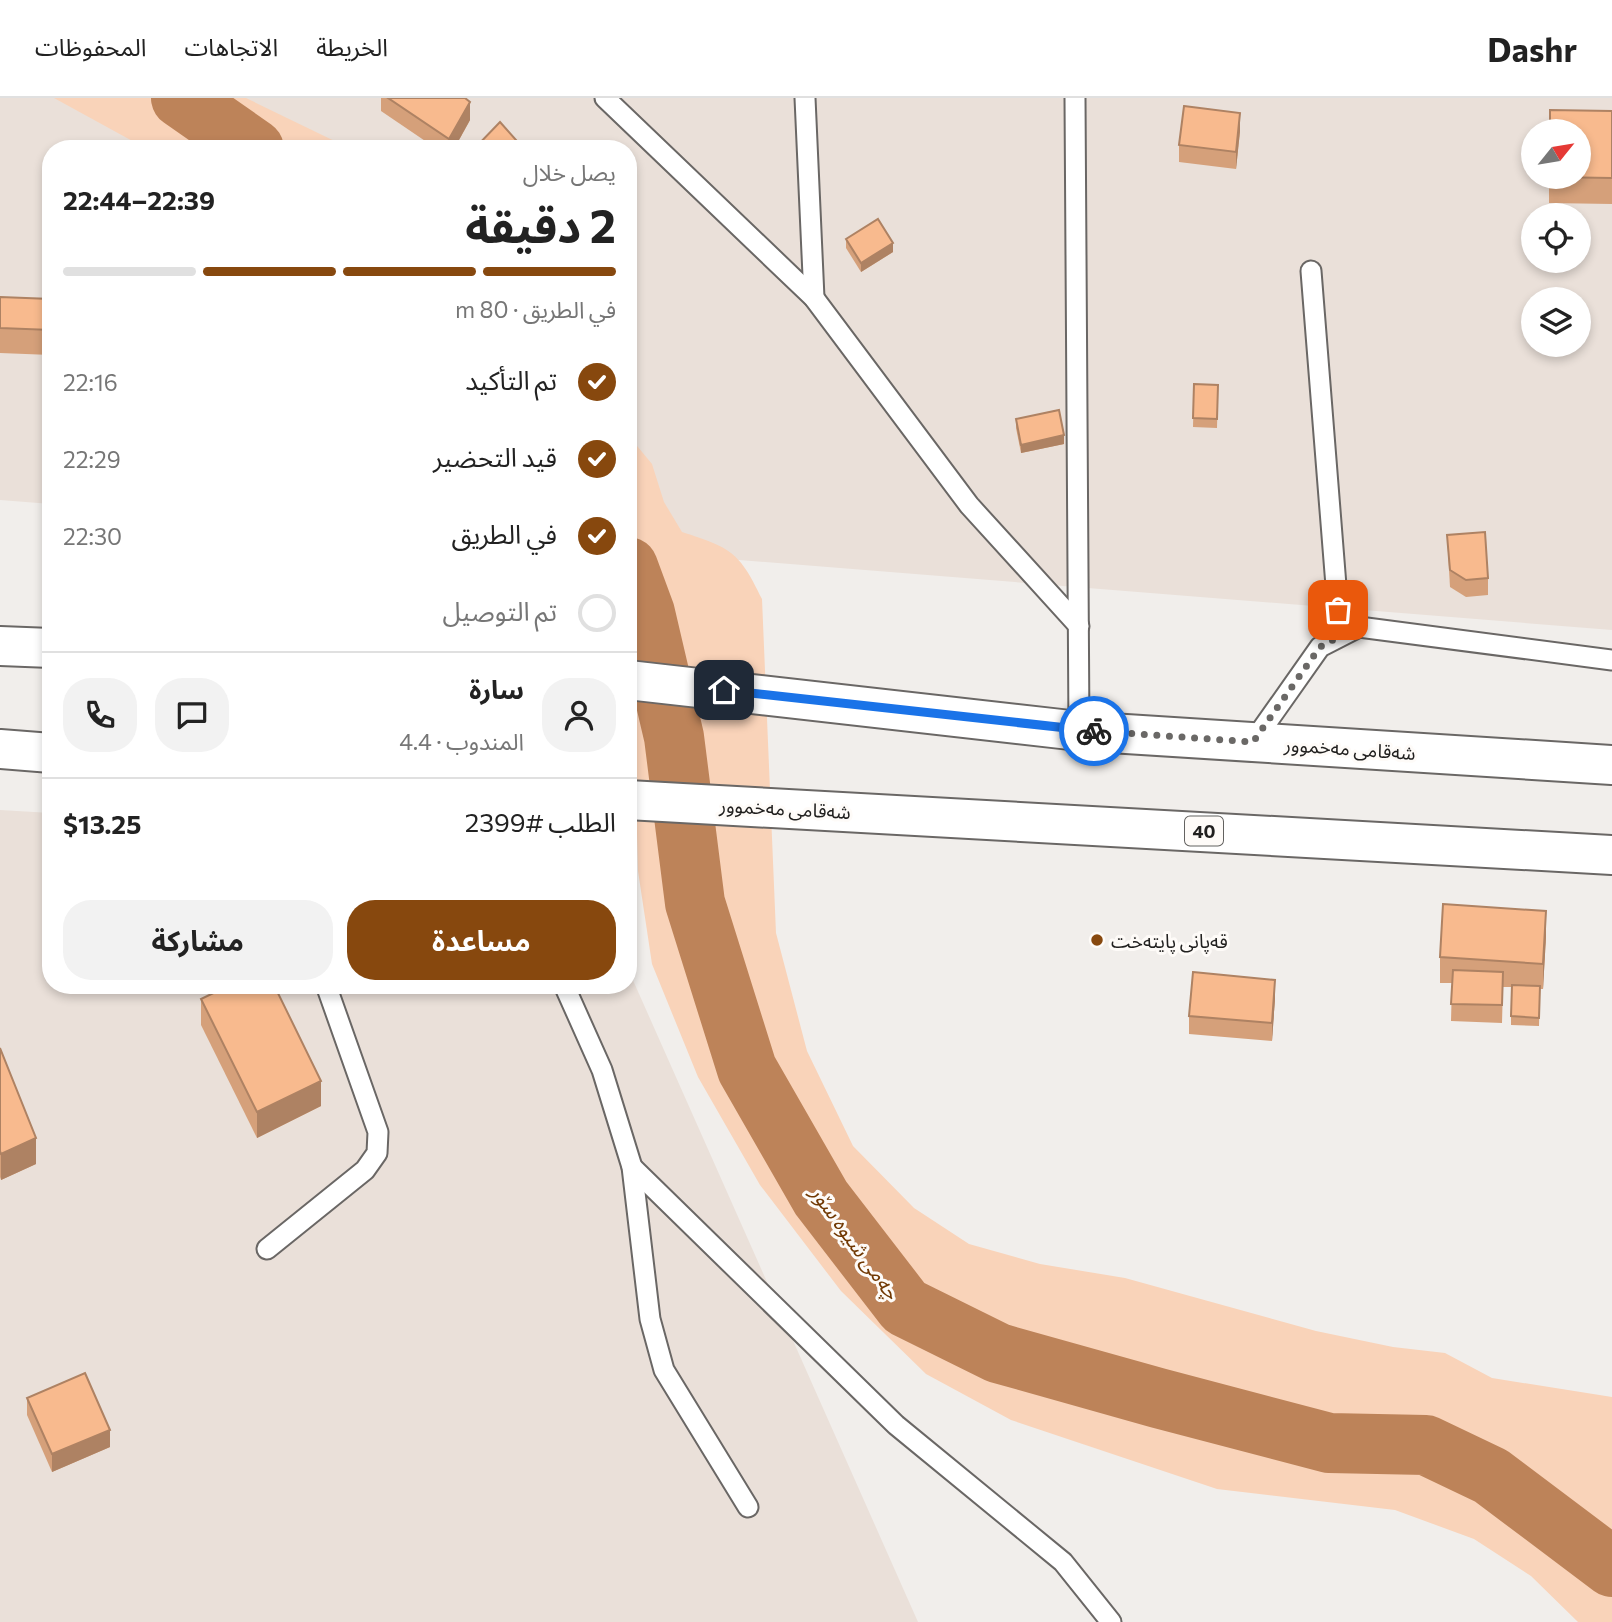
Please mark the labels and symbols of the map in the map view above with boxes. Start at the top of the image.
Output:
north arrow [1521,119,1591,189]
pin [1308,580,1368,640]
pin [694,660,754,720]
courier [1059,696,1129,766]
street label: شەقامی مەخموور [1283,732,1416,765]
street label: شەقامی مەخموور [718,793,851,824]
road number: 40 [1185,816,1223,846]
place label: قەپانی پایتەخت [1111,929,1228,954]
marker: قەپانی پایتەخت [1089,932,1105,948]
water label: چەمی شیوە سۆر [803,1179,906,1306]

